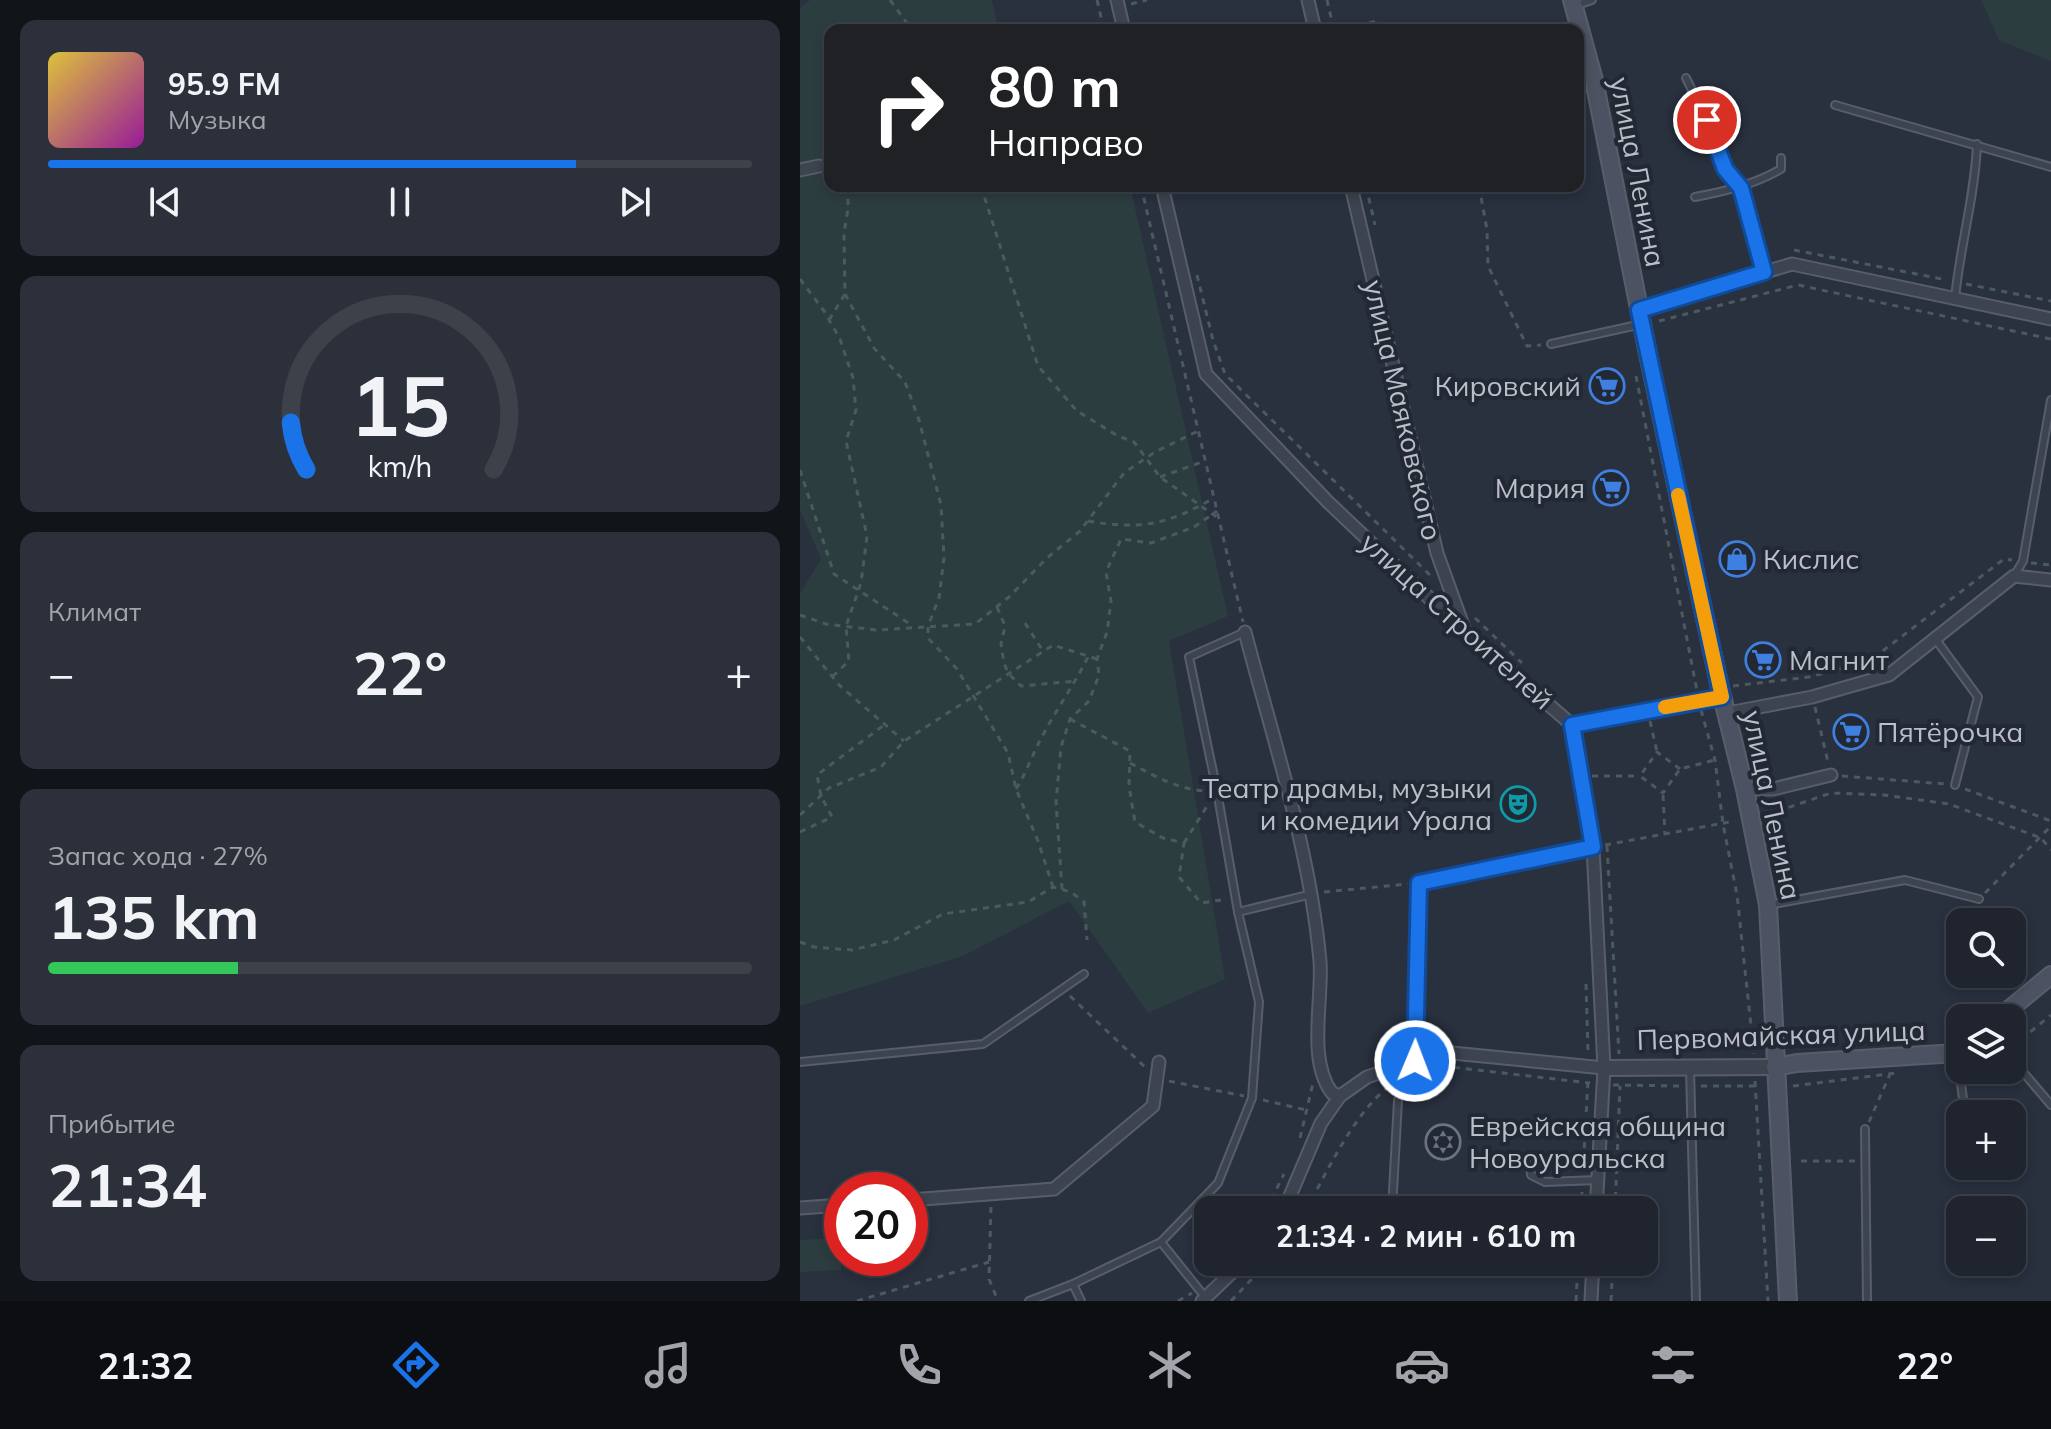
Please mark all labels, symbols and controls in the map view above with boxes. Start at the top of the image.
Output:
text: 80 m [988,51,1121,121]
icon: right [856,56,960,160]
text: 95.9 FM [168,65,281,103]
street label: улица Ленина [1603,74,1674,270]
pin [1673,86,1741,154]
icon: arrive [1685,98,1729,142]
text: Музыка [168,103,267,136]
text: Направо [988,120,1144,165]
icon: previous [143,180,187,224]
icon: pause [378,180,422,224]
icon: next [613,180,657,224]
street label: улица Маяковского [1356,276,1451,544]
text: 15 [350,352,450,457]
supermarket icon: Кировский [1588,367,1626,405]
place label: Кировский [1434,368,1581,403]
text: km/h [368,448,432,484]
supermarket icon: Мария [1592,469,1630,507]
place label: Мария [1495,470,1585,505]
street label: улица Строителей [1354,525,1561,716]
shop icon: Кислис [1718,540,1756,578]
place label: Кислис [1763,541,1859,576]
text: Климат [48,595,141,628]
text: 22° [353,635,447,710]
supermarket icon: Магнит [1744,641,1782,679]
place label: Магнит [1789,642,1889,677]
text: − [48,646,74,701]
text: + [726,646,752,701]
street label: улица Ленина [1735,707,1810,903]
supermarket icon: Пятёрочка [1832,713,1870,751]
place label: Пятёрочка [1877,714,2023,749]
place label: Театр драмы, музыки и комедии Урала [1202,770,1492,837]
theatre icon: Театр драмы, музыки и комедии Урала [1499,785,1537,823]
text: Запас хода · 27% [48,839,268,872]
text: 135 km [48,879,260,954]
map controls [1946,908,2026,1276]
button: search [1946,908,2026,988]
button: layers [1946,1004,2026,1084]
street label: Первомайская улица [1636,1012,1926,1057]
position arrow [1373,1019,1457,1103]
button: + [1946,1100,2026,1180]
text: Прибытие [48,1107,175,1140]
place label: Еврейская община Новоуральска [1469,1108,1726,1175]
synagogue icon: Еврейская община Новоуральска [1424,1123,1462,1161]
text: 21:34 [48,1147,207,1222]
speed limit sign: 20 [824,1172,928,1276]
button: − [1946,1196,2026,1276]
text: 21:34 · 2 мин · 610 m [1276,1217,1576,1255]
icon: directions [388,1337,444,1393]
icon: music [640,1337,696,1393]
icon: phone [891,1337,947,1393]
icon: climate [1142,1337,1198,1393]
icon: car [1394,1337,1450,1393]
icon: filters [1645,1337,1701,1393]
text: 21:32 [98,1343,193,1388]
text: 22° [1896,1343,1953,1388]

